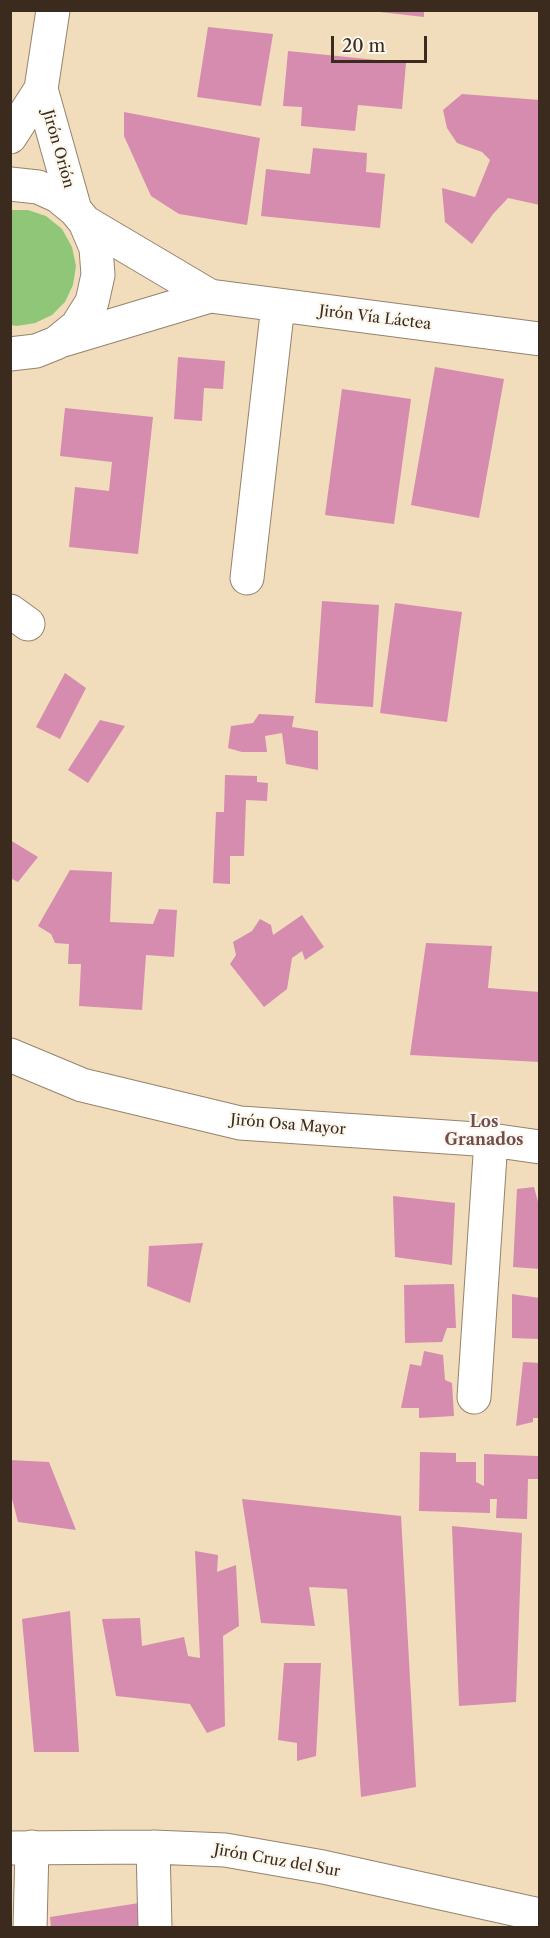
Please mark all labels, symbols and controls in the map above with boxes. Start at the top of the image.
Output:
scale bar [334,24,430,62]
text: 20 m [342,35,385,57]
street label: Jirón Orión [38,108,78,190]
street label: Jirón Vía Láctea [318,302,432,334]
street label: Jirón Osa Mayor [230,1111,346,1139]
district label: Los Granados [445,1112,523,1150]
street label: Jirón Cruz del Sur [212,1841,342,1881]

